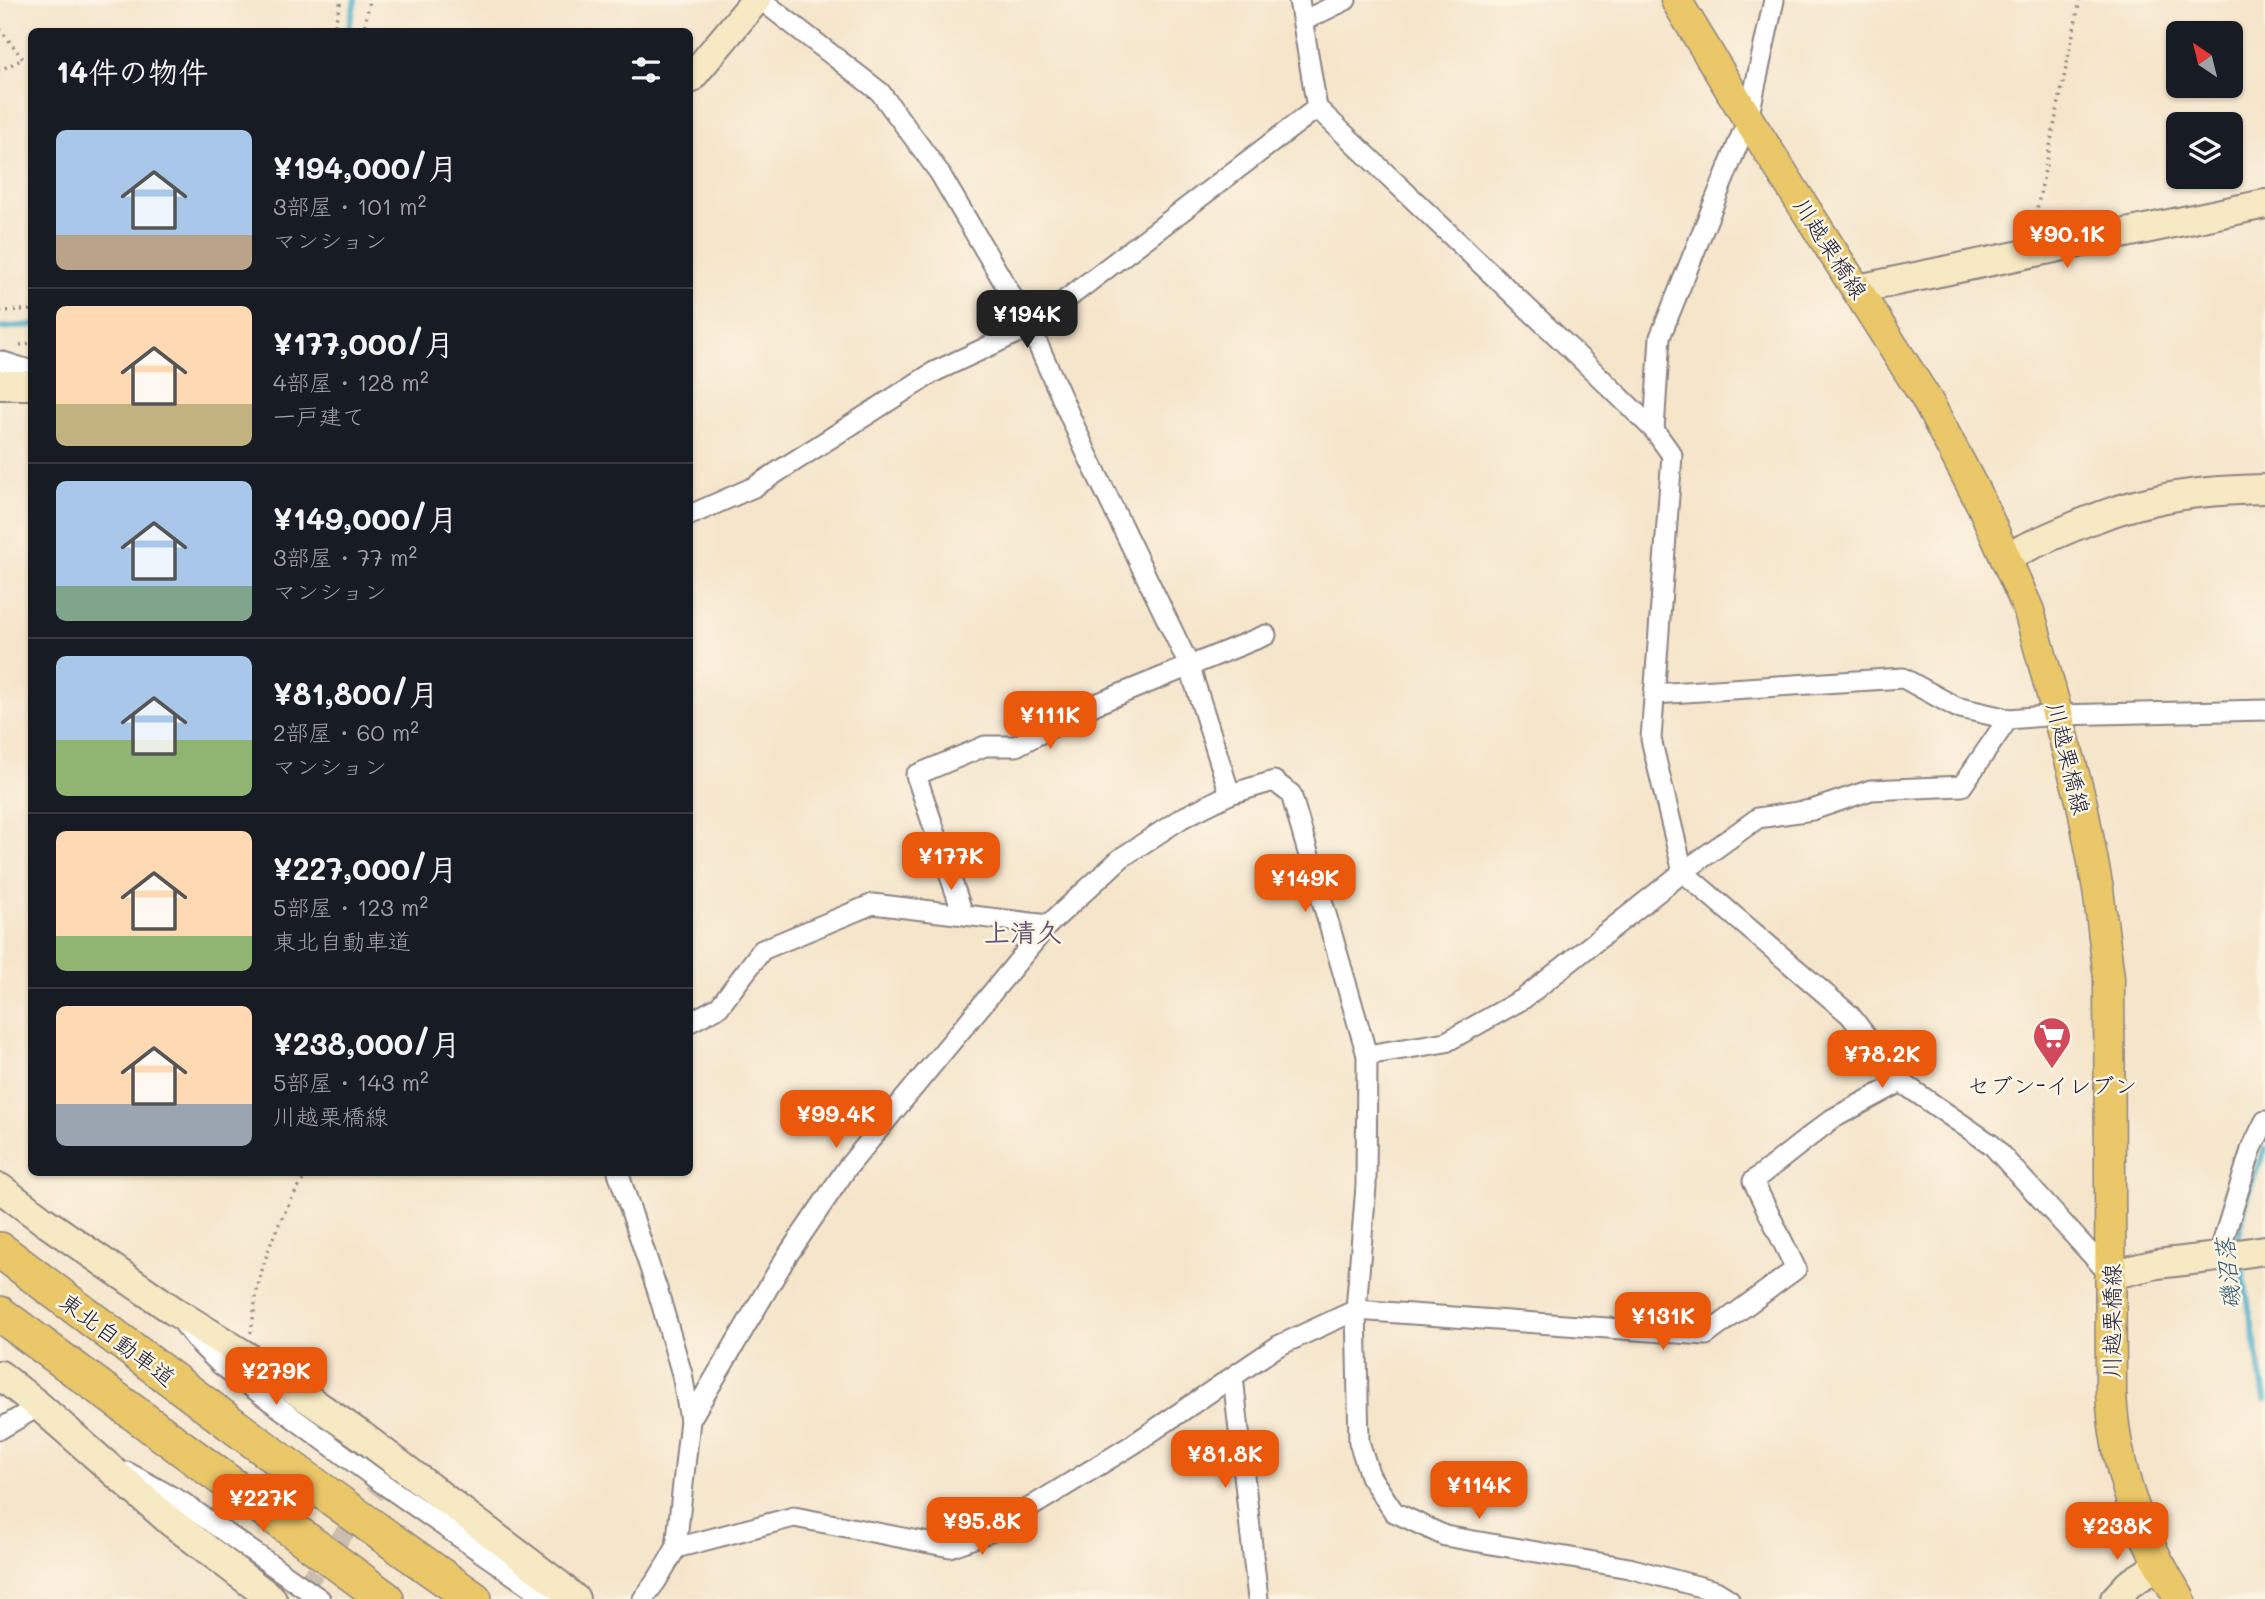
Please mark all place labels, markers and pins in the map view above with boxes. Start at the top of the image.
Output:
pin: ¥90.1K [2010,210,2124,270]
pin: ¥194K [978,290,1076,350]
pin: ¥111K [1001,692,1099,751]
pin: ¥177K [902,832,1000,892]
pin: ¥149K [1256,855,1354,914]
supermarket icon: セブン-イレブン [2031,1015,2073,1070]
pin: ¥78.2K [1825,1030,1939,1090]
place label: セブン-イレブン [1967,1070,2137,1100]
pin: ¥99.4K [779,1090,893,1150]
pin: ¥131K [1614,1292,1712,1352]
pin: ¥279K [227,1348,325,1407]
pin: ¥81.8K [1168,1430,1282,1490]
pin: ¥114K [1430,1462,1528,1521]
pin: ¥227K [214,1474,312,1534]
pin: ¥95.8K [925,1498,1039,1557]
pin: ¥238K [2068,1502,2166,1562]

